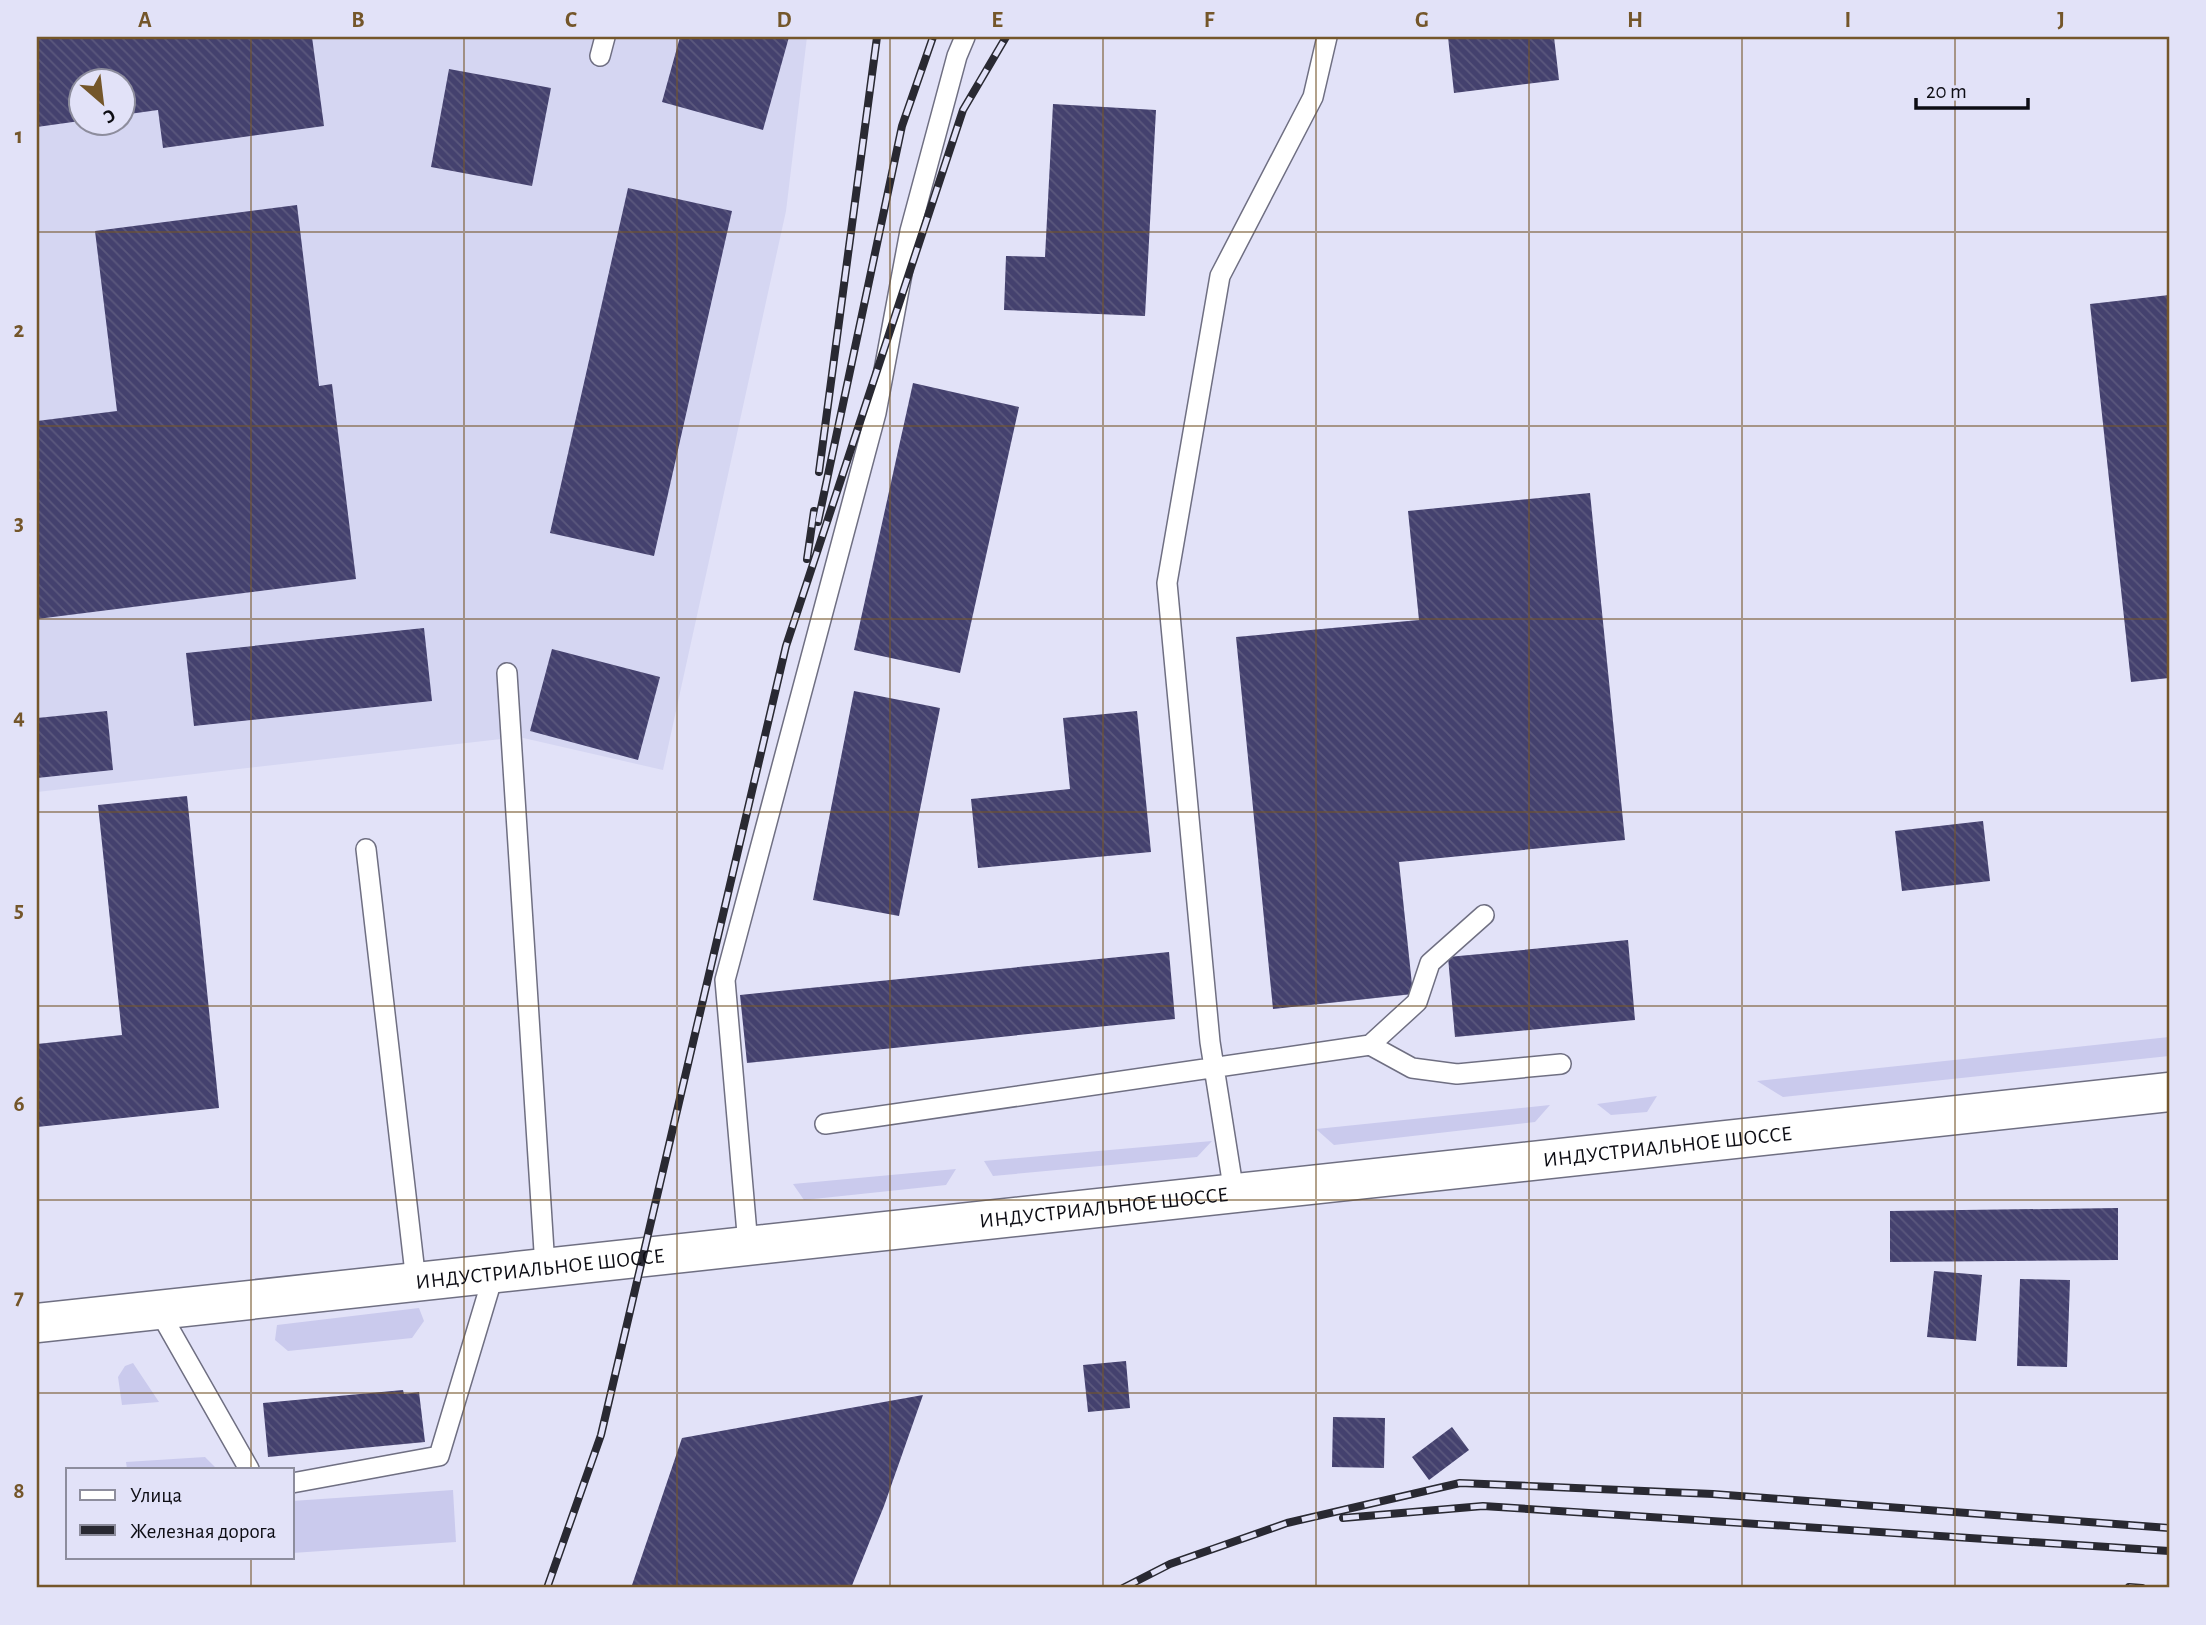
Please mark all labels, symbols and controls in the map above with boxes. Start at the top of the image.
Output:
text: A [138,9,152,32]
text: B [351,9,365,32]
text: C [565,9,577,32]
text: D [776,9,792,32]
text: E [991,9,1003,32]
text: F [1204,9,1215,32]
text: G [1415,9,1429,32]
text: H [1627,9,1643,32]
text: I [1845,9,1851,32]
text: J [2057,9,2065,32]
north arrow [66,66,136,136]
scale bar [1916,66,2028,110]
text: 20 m [1926,81,1967,102]
text: С [100,105,118,127]
text: 1 [15,125,23,148]
text: 2 [14,319,25,342]
text: 3 [14,512,24,535]
text: 4 [13,706,25,729]
text: 5 [14,899,24,922]
text: 6 [13,1093,25,1116]
street label: ИНДУСТРИАЛЬНОЕ ШОССЕ [1542,1123,1793,1171]
street label: ИНДУСТРИАЛЬНОЕ ШОССЕ [978,1184,1229,1232]
street label: ИНДУСТРИАЛЬНОЕ ШОССЕ [415,1245,666,1293]
text: 7 [14,1286,24,1309]
legend [66,1468,294,1558]
text: 8 [13,1480,25,1503]
text: Улица [130,1485,183,1506]
text: Железная дорога [130,1521,277,1542]

